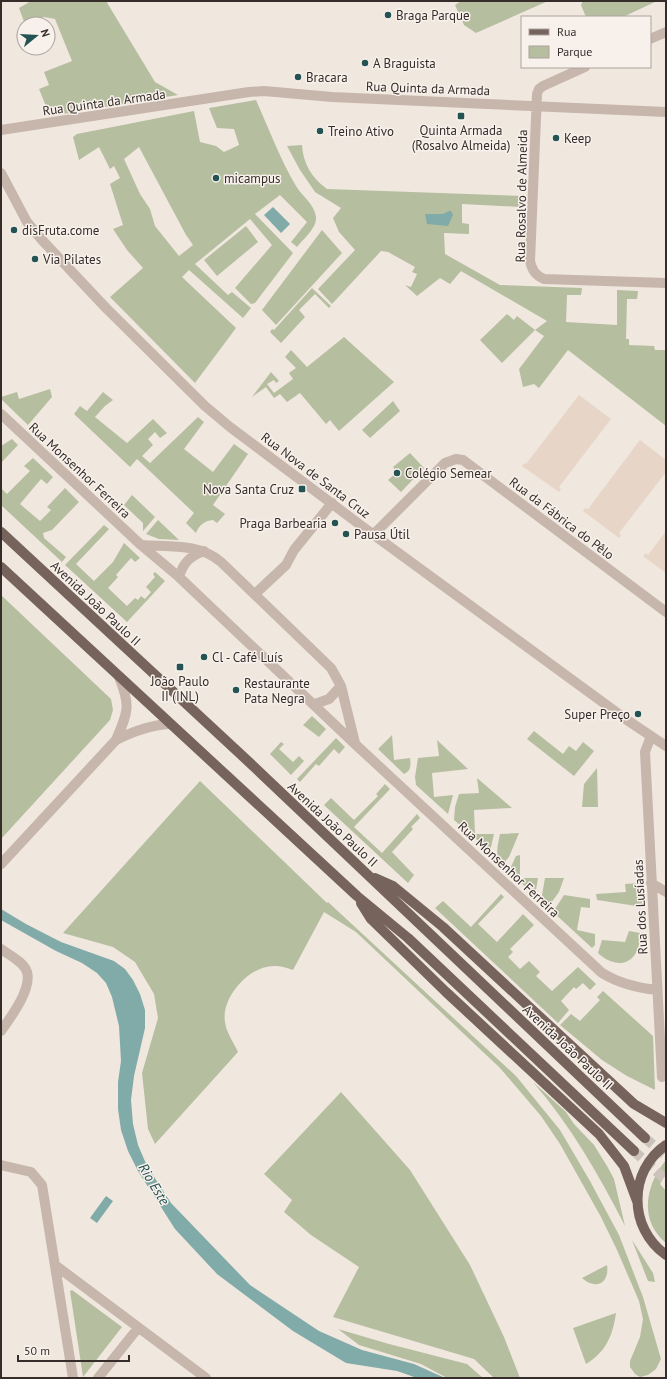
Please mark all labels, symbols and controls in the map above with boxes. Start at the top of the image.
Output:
place label: Braga Parque [396,7,470,24]
marker: Braga Parque [383,10,393,20]
north arrow [16,16,56,56]
legend [521,16,651,68]
text: Rua [557,24,576,39]
text: N [38,27,53,39]
text: Parque [557,44,592,59]
place label: A Braguista [373,55,436,72]
marker: A Braguista [360,58,370,68]
place label: Bracara [306,69,348,86]
marker: Bracara [293,72,303,82]
street label: Rua Quinta da Armada [366,78,490,99]
street label: Rua Quinta da Armada [41,85,167,120]
marker: Quinta Armada (Rosalvo Almeida) [456,111,466,121]
place label: Quinta Armada (Rosalvo Almeida) [412,122,510,154]
place label: Treino Ativo [328,123,394,140]
marker: Treino Ativo [315,126,325,136]
street label: Rua Rosalvo de Almeida [512,129,531,263]
place label: Keep [564,130,591,147]
marker: Keep [551,133,561,143]
place label: micampus [224,170,280,187]
marker: micampus [211,173,221,183]
place label: disFruta.come [22,222,99,239]
marker: disFruta.come [9,225,19,235]
place label: Via Pilates [42,251,101,268]
marker: Via Pilates [30,254,40,264]
street label: Rua Monsenhor Ferreira [25,419,134,522]
street label: Rua Nova de Santa Cruz [258,429,374,522]
place label: Colégio Semear [405,465,492,482]
marker: Colégio Semear [392,468,402,478]
street label: Rua da Fábrica do Pêlo [506,473,618,563]
place label: Nova Santa Cruz [203,481,294,498]
marker: Nova Santa Cruz [297,484,307,494]
place label: Praga Barbearia [240,515,327,532]
marker: Praga Barbearia [330,518,340,528]
place label: Pausa Útil [354,526,410,543]
marker: Pausa Útil [341,529,351,539]
street label: Avenida João Paulo II [47,557,144,650]
place label: Cl - Café Luís [212,649,283,666]
marker: Cl - Café Luís [199,652,209,662]
marker: João Paulo II (INL) [175,662,185,672]
place label: João Paulo II (INL) [150,673,209,705]
place label: Restaurante Pata Negra [244,675,310,707]
marker: Restaurante Pata Negra [231,685,241,695]
place label: Super Preço [564,706,630,723]
marker: Super Preço [633,709,643,719]
street label: Avenida João Paulo II [284,778,381,871]
street label: Rua Monsenhor Ferreira [454,818,563,921]
street label: Rua dos Lusíadas [630,859,651,955]
street label: Avenida João Paulo II [519,1001,616,1094]
water label: Rio Este [135,1160,174,1209]
scale bar [18,1337,129,1363]
text: 50 m [24,1343,50,1358]

